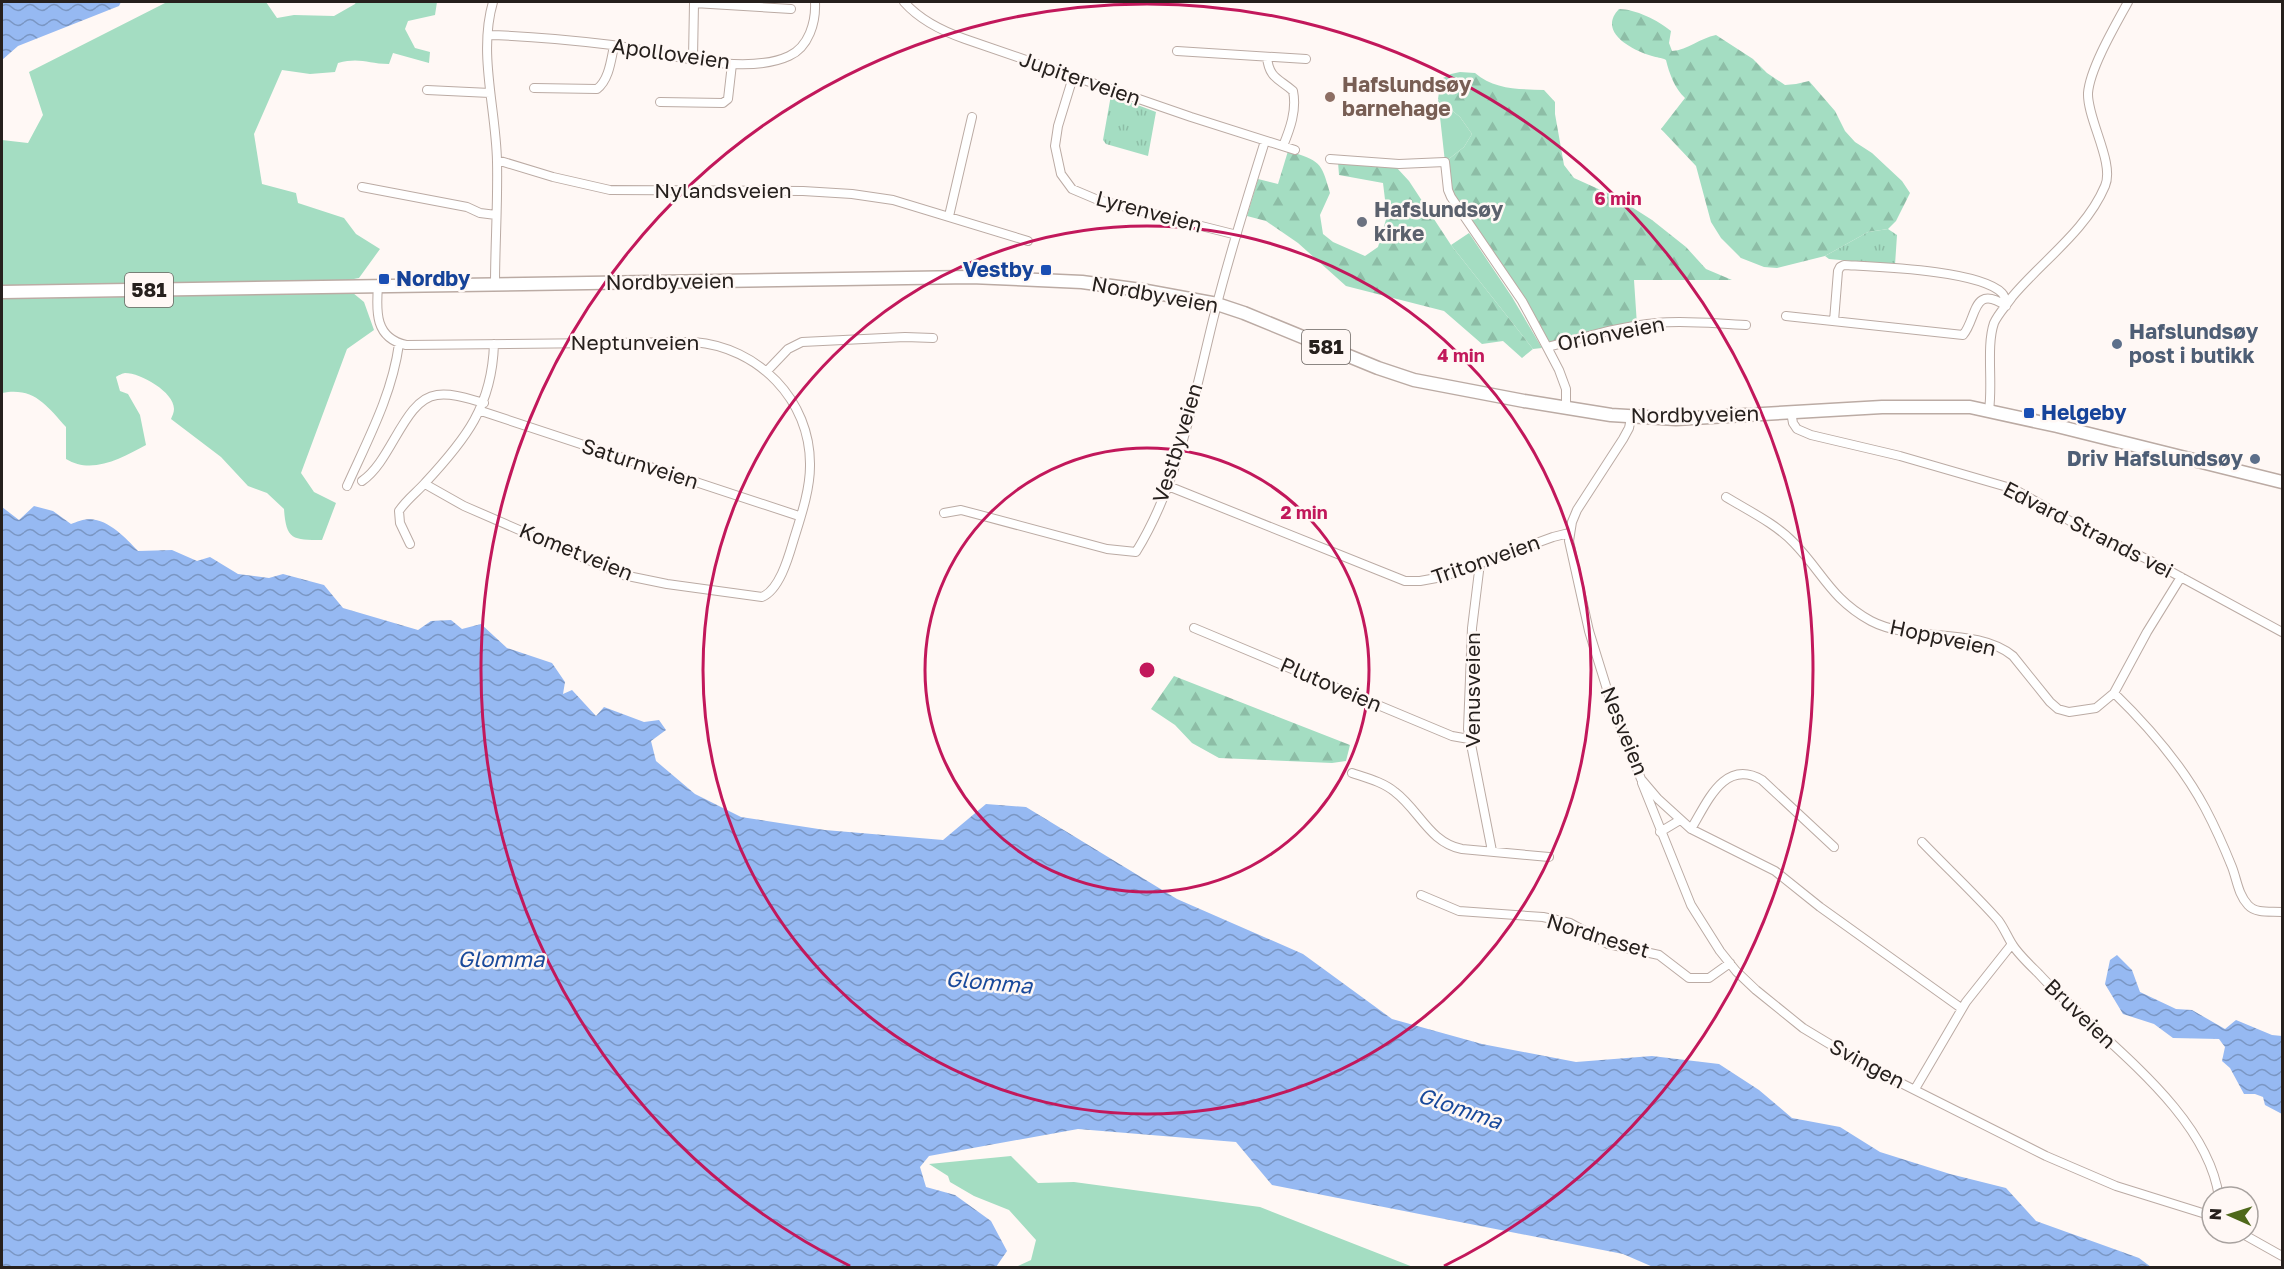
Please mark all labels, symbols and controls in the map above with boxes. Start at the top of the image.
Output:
street label: Apolloveien [610,32,732,74]
street label: Jupiterveien [1016,45,1144,111]
place label: Hafslundsøy barnehage [1342,71,1472,121]
marker: Hafslundsøy barnehage [1323,90,1337,104]
street label: Nylandsveien [654,177,792,203]
street label: Lyrenveien [1093,184,1205,238]
text: 6 min [1594,187,1642,209]
place label: Hafslundsøy kirke [1374,196,1504,246]
marker: Hafslundsøy kirke [1355,215,1369,229]
place label: Vestby [963,256,1034,282]
marker: Vestby [1039,263,1053,277]
place label: Nordby [396,265,471,291]
street label: Nordbyveien [605,267,734,295]
street label: Nordbyveien [1090,270,1221,318]
marker: Nordby [377,272,391,286]
road number: 581 [125,273,173,307]
street label: Orionveien [1555,310,1667,356]
place label: Hafslundsøy post i butikk [2129,318,2259,368]
street label: Neptunveien [571,329,699,355]
road number: 581 [1302,330,1350,364]
marker: Hafslundsøy post i butikk [2110,337,2124,351]
text: 4 min [1437,344,1485,366]
street label: Vestbyveien [1147,380,1208,506]
place label: Helgeby [2041,399,2127,425]
street label: Nordbyveien [1630,400,1759,428]
marker: Helgeby [2022,406,2036,420]
street label: Saturnveien [579,432,702,494]
place label: Driv Hafslundsøy [2067,445,2243,471]
marker: Driv Hafslundsøy [2248,452,2262,466]
street label: Edvard Strands vei [1999,475,2178,583]
text: 2 min [1280,501,1328,523]
street label: Kometveien [516,516,637,586]
street label: Tritonveien [1428,528,1543,590]
street label: Hoppveien [1888,613,1999,661]
street label: Venusveien [1459,632,1485,748]
street label: Plutoveien [1277,651,1386,717]
centre of rings [1137,660,1157,680]
street label: Nesveien [1595,682,1654,779]
street label: Nordneset [1544,907,1653,963]
water label: Glomma [458,945,546,972]
water label: Glomma [945,964,1035,999]
street label: Bruveien [2040,973,2122,1054]
street label: Svingen [1825,1032,1910,1094]
water label: Glomma [1415,1081,1507,1135]
north arrow [2200,1185,2260,1245]
text: N [2205,1208,2225,1221]

